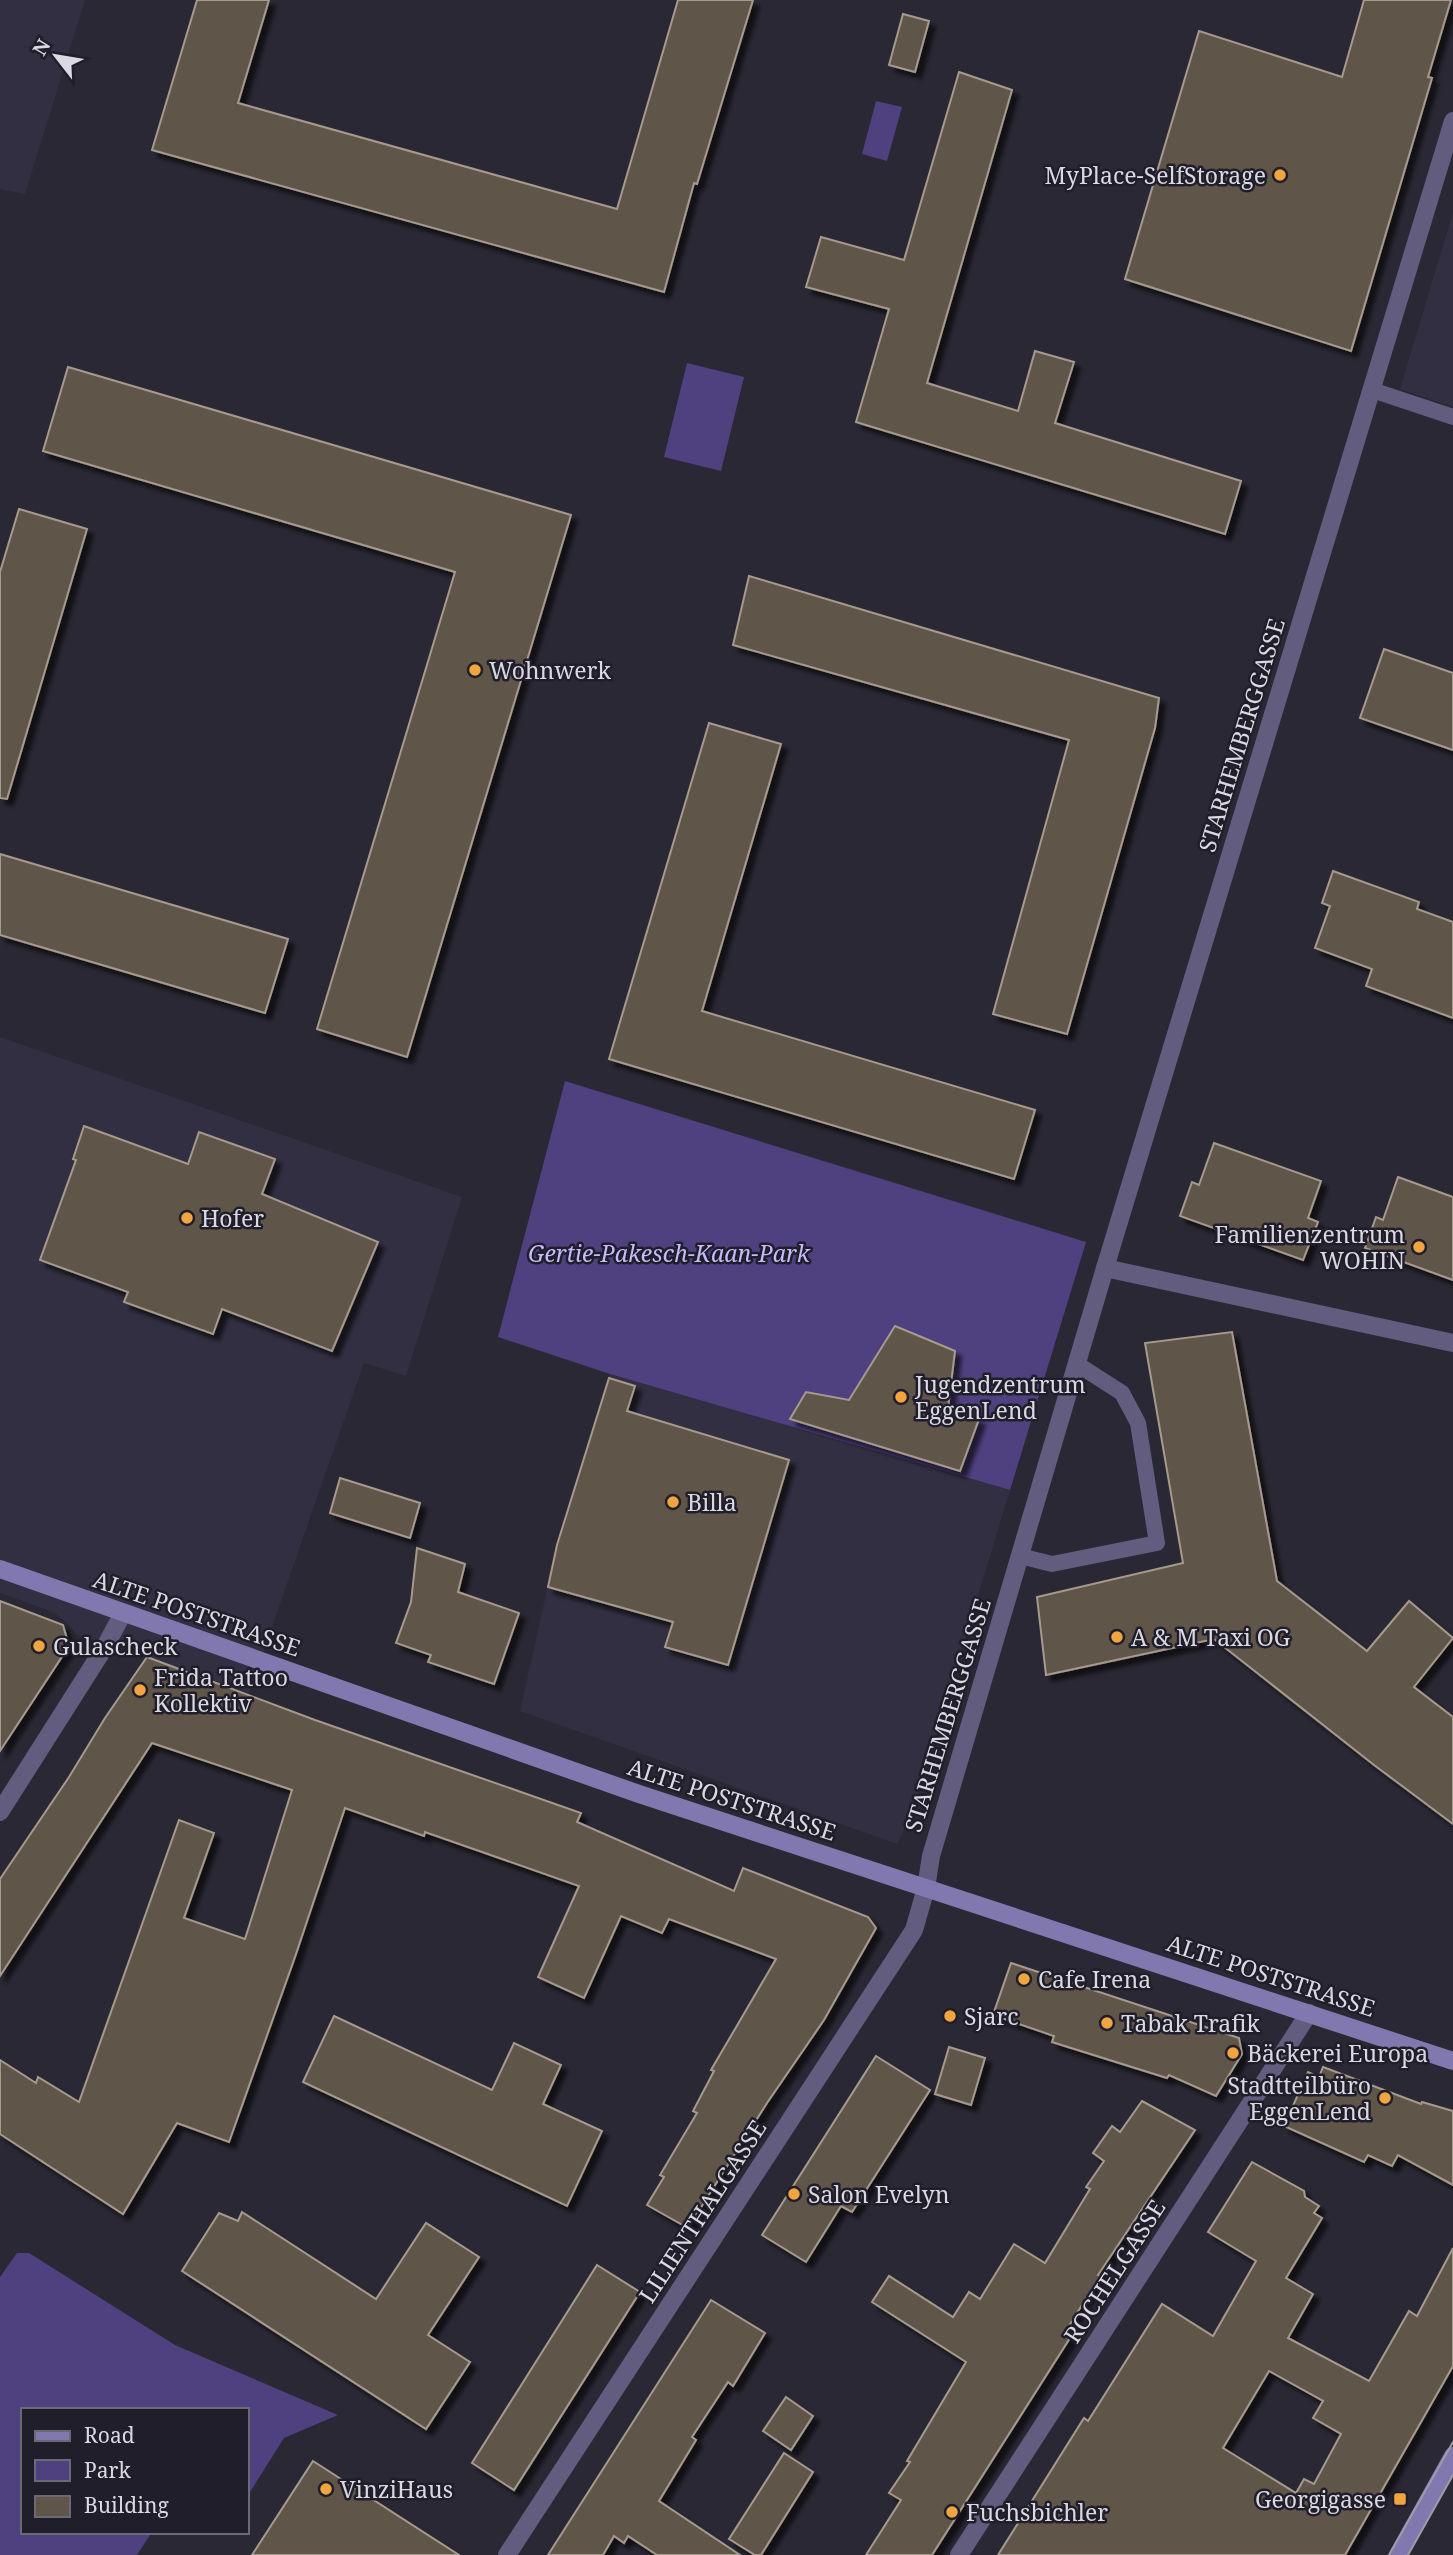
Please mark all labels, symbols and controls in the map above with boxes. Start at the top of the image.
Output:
north arrow [21,21,91,91]
text: N [26,34,56,60]
place label: MyPlace-SelfStorage [1044,159,1266,191]
marker: MyPlace-SelfStorage [1272,167,1288,183]
street label: STARHEMBERGGASSE [1190,614,1292,856]
place label: Wohnwerk [489,654,611,686]
marker: Wohnwerk [467,662,483,678]
place label: Hofer [201,1202,264,1234]
marker: Hofer [179,1210,195,1226]
place label: Familienzentrum WOHIN [1215,1218,1405,1276]
park label: Gertie-Pakesch-Kaan-Park [528,1237,811,1269]
marker: Familienzentrum WOHIN [1411,1239,1427,1255]
place label: Jugendzentrum EggenLend [914,1368,1086,1426]
marker: Jugendzentrum EggenLend [893,1389,909,1405]
place label: Billa [687,1486,737,1518]
marker: Billa [665,1494,681,1510]
street label: ALTE POSTSTRASSE [89,1563,305,1663]
street label: STARHEMBERGGASSE [896,1594,998,1836]
place label: A & M Taxi OG [1131,1621,1290,1653]
marker: A & M Taxi OG [1109,1629,1125,1645]
place label: Gulascheck [53,1630,178,1662]
marker: Gulascheck [31,1638,47,1654]
place label: Frida Tattoo Kollektiv [154,1661,288,1719]
marker: Frida Tattoo Kollektiv [132,1682,148,1698]
street label: ALTE POSTSTRASSE [624,1750,840,1848]
street label: ALTE POSTSTRASSE [1163,1926,1379,2024]
place label: Cafe Irena [1038,1963,1151,1995]
marker: Cafe Irena [1016,1971,1032,1987]
place label: Sjarc [964,2000,1019,2032]
place label: Tabak Trafik [1121,2007,1261,2039]
marker: Sjarc [942,2008,958,2024]
marker: Tabak Trafik [1099,2015,1115,2031]
place label: Bäckerei Europa [1247,2037,1428,2069]
marker: Bäckerei Europa [1225,2045,1241,2061]
place label: Stadtteilbüro EggenLend [1228,2069,1371,2127]
marker: Stadtteilbüro EggenLend [1377,2090,1393,2106]
street label: LILIENTHALGASSE [631,2113,773,2309]
place label: Salon Evelyn [808,2178,950,2210]
marker: Salon Evelyn [786,2186,802,2202]
street label: ROCHELGASSE [1056,2193,1172,2349]
legend [21,2408,248,2534]
text: Road [84,2421,135,2449]
text: Park [84,2456,131,2484]
place label: VinziHaus [340,2473,453,2505]
marker: VinziHaus [318,2481,334,2497]
place label: Georgigasse [1255,2483,1386,2515]
text: Building [84,2491,169,2519]
marker: Georgigasse [1392,2491,1408,2507]
place label: Fuchsbichler [966,2496,1108,2528]
marker: Fuchsbichler [944,2504,960,2520]

